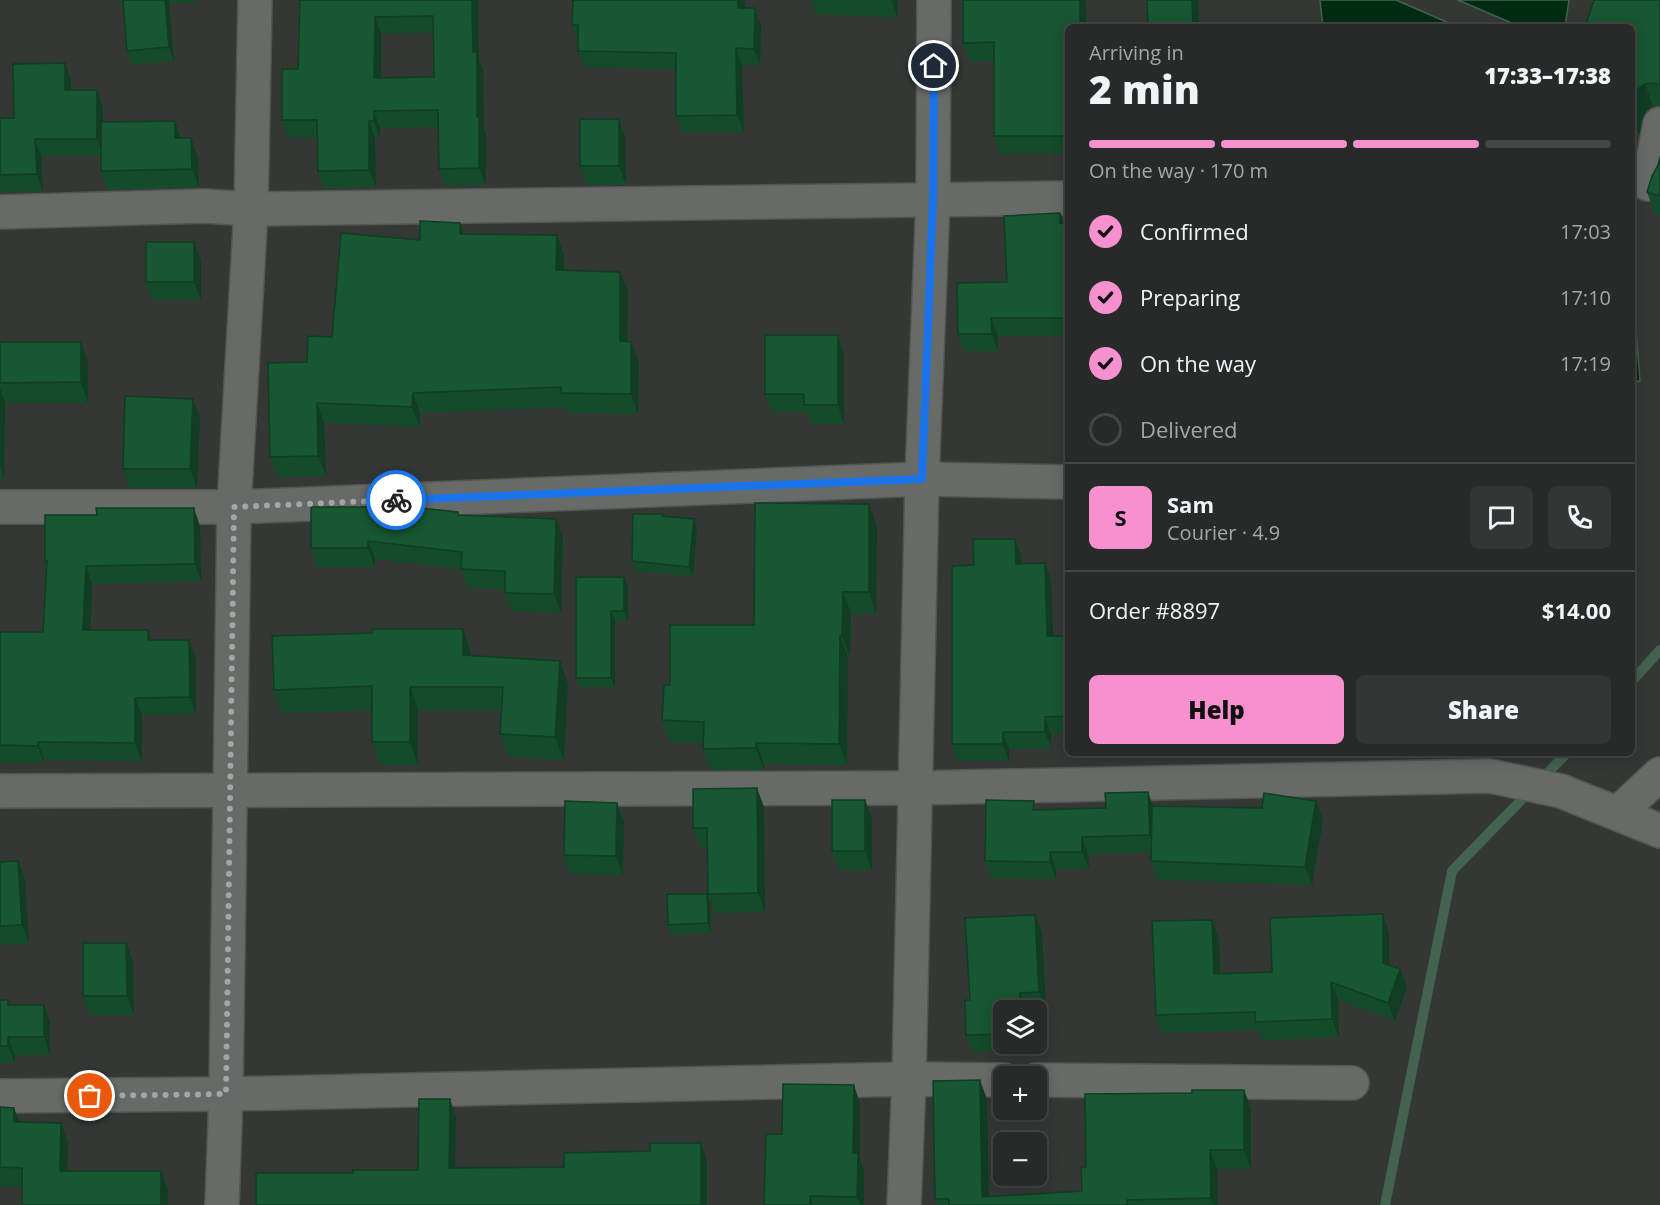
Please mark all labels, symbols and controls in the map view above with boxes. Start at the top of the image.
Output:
text: Arriving in [1089,39,1184,66]
pin [908,40,959,91]
icon: home [917,49,950,82]
text: 17:33–17:38 [1484,60,1611,90]
text: 2 min [1089,62,1200,115]
text: On the way · 170 m [1089,157,1268,184]
icon: check [1089,215,1122,248]
text: Confirmed [1140,216,1249,246]
text: 17:03 [1560,218,1611,245]
icon: check [1089,281,1122,314]
text: Preparing [1140,282,1240,312]
text: 17:10 [1560,284,1611,311]
icon: check [1089,347,1122,380]
text: On the way [1140,348,1256,378]
text: 17:19 [1560,350,1611,377]
text: Delivered [1140,414,1238,444]
courier [366,470,426,530]
icon: bike [380,484,413,517]
button: chat [1470,486,1533,549]
button: phone [1548,486,1611,549]
text: Sam [1167,489,1214,519]
text: S [1114,502,1127,532]
text: Courier · 4.9 [1167,519,1280,546]
text: Order #8897 [1089,595,1220,625]
text: $14.00 [1542,595,1611,625]
button: Help [1089,675,1344,744]
button: Share [1356,675,1611,744]
map controls [993,1000,1047,1186]
button: layers [993,1000,1047,1054]
button: + [993,1066,1047,1120]
pin [64,1070,115,1121]
icon: bag [73,1079,106,1112]
button: − [993,1132,1047,1186]

